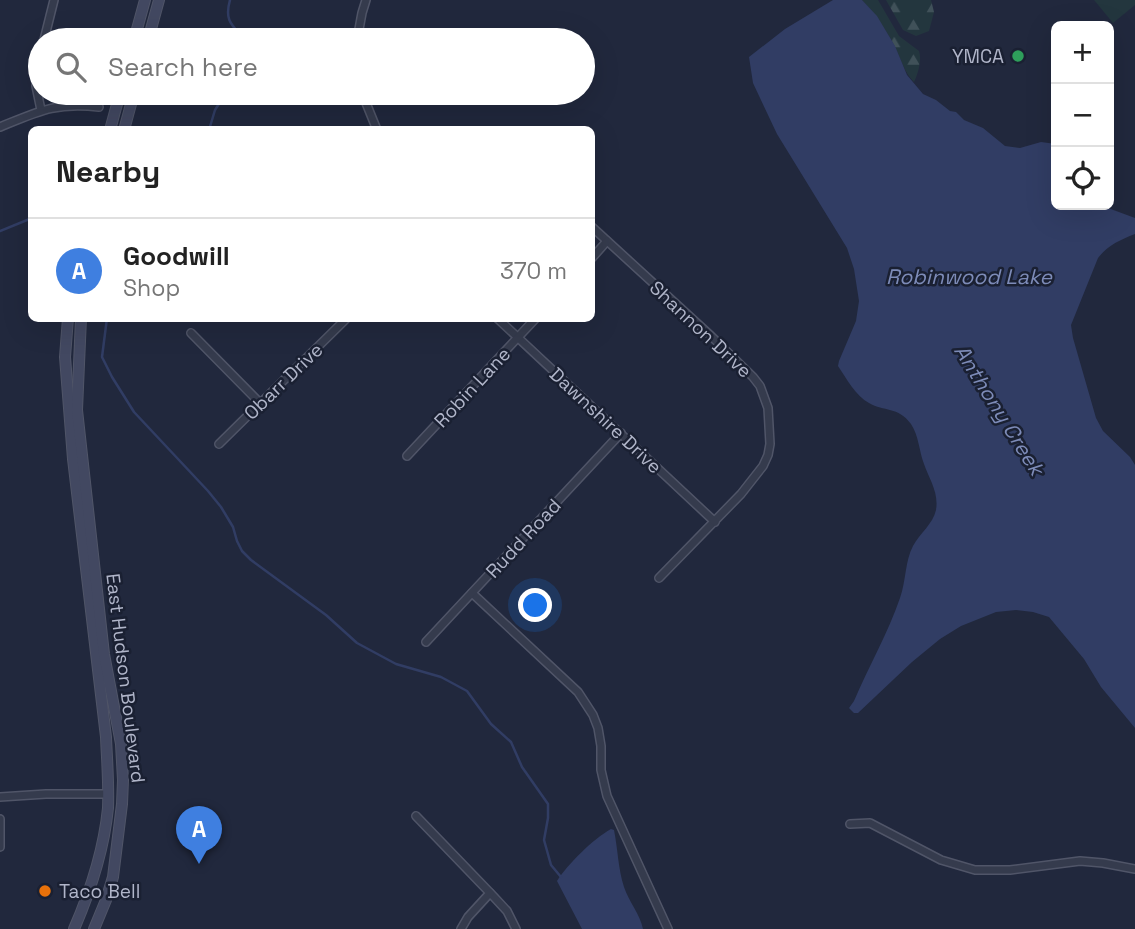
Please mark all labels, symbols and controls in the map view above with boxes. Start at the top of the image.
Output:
map controls [1051,21,1114,210]
button: + [1051,21,1114,84]
search box [28,28,595,105]
place label: YMCA [952,44,1004,69]
icon: search [52,48,90,86]
marker: YMCA [1010,48,1026,64]
text: Search here [108,50,258,84]
button: − [1051,84,1114,147]
button: locate [1051,147,1114,210]
text: Nearby [56,152,160,191]
text: Goodwill [123,239,230,273]
text: A [72,256,86,286]
text: 370 m [500,256,567,286]
water label: Robinwood Lake [886,263,1054,290]
text: Shop [123,273,180,303]
street label: Shannon Drive [644,275,757,383]
street label: Obarr Drive [238,337,328,425]
water label: Anthony Creek [948,339,1052,483]
street label: Robin Lane [429,342,516,433]
street label: Dawnshire Drive [544,362,667,479]
street label: Rudd Road [480,493,566,583]
street label: East Hudson Boulevard [100,572,151,784]
your location [518,588,552,622]
pin: A [176,806,222,864]
place label: Taco Bell [59,879,140,904]
marker: Taco Bell [37,883,53,899]

